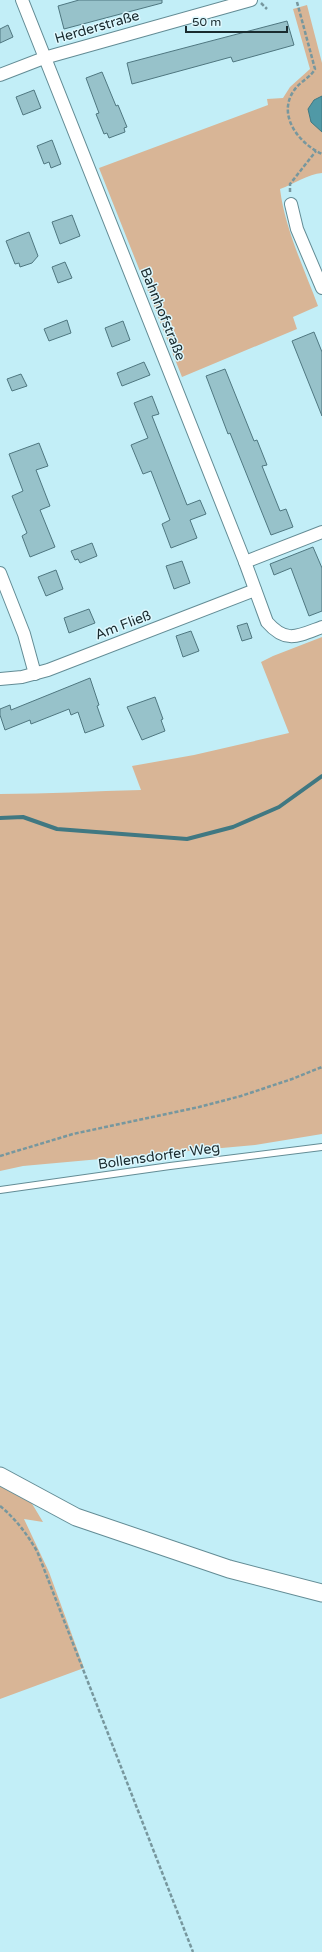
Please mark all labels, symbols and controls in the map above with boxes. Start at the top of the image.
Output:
street label: Herderstraße [53,7,141,47]
scale bar [186,8,287,34]
text: 50 m [192,15,221,29]
street label: Bahnhofstraße [137,265,189,363]
street label: Am Fließ [93,607,153,643]
street label: Bollensdorfer Weg [97,1139,221,1173]

